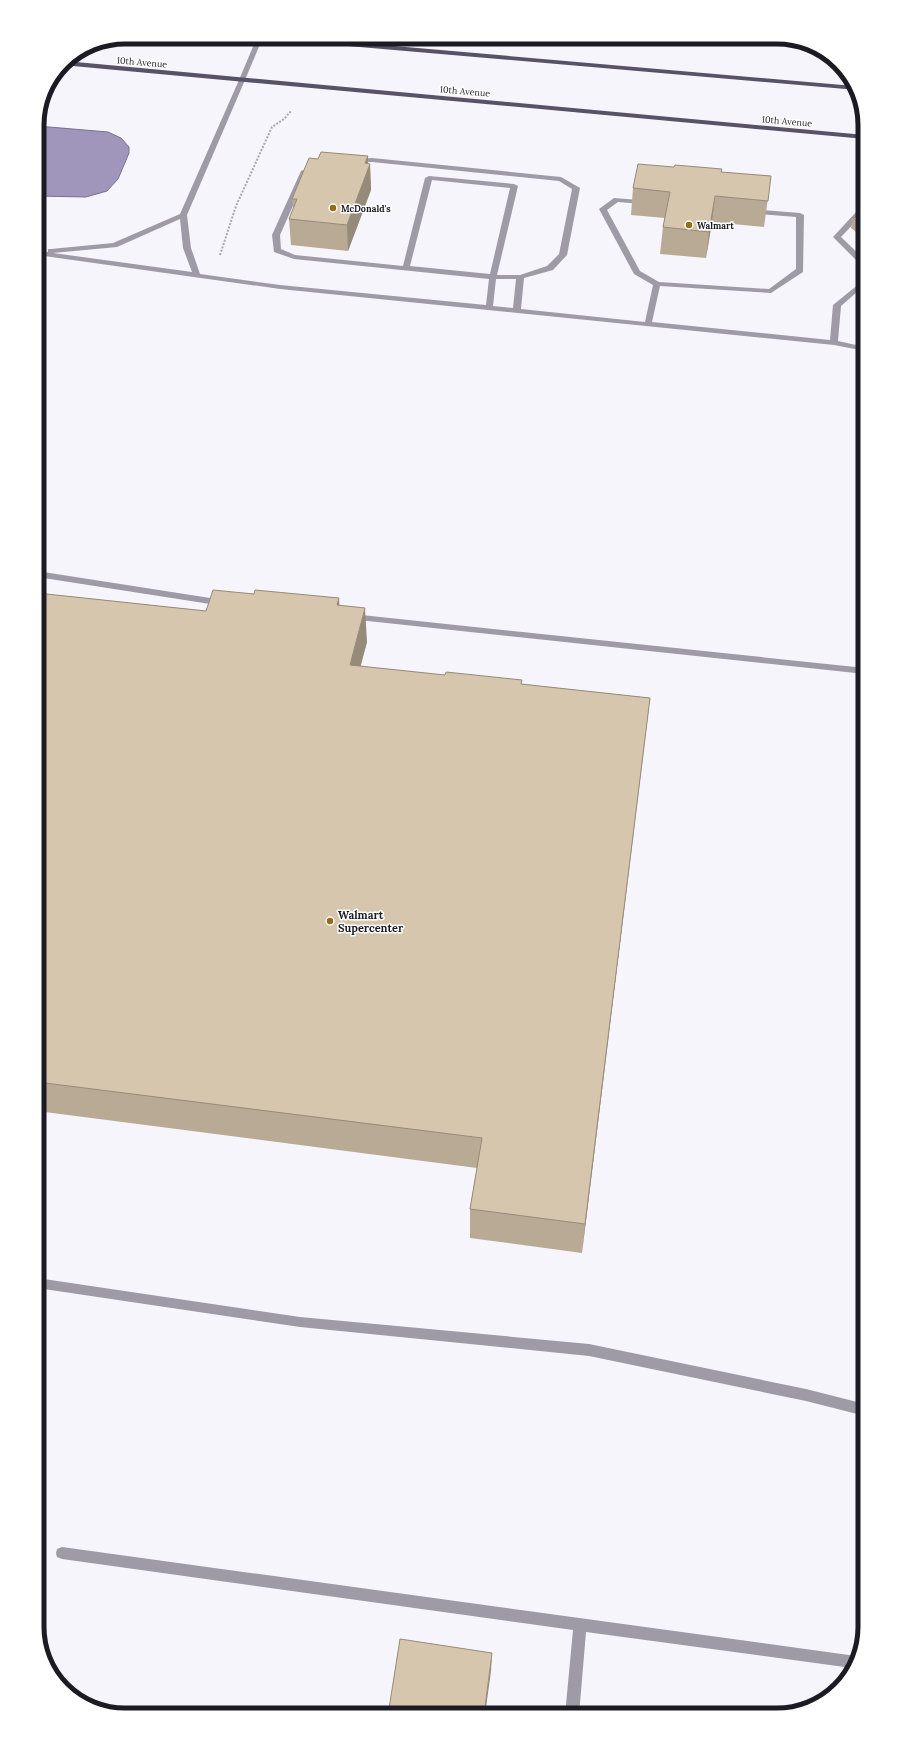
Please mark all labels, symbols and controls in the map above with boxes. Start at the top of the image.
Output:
street label: 10th Avenue [116,54,168,70]
street label: 10th Avenue [439,83,491,99]
street label: 10th Avenue [761,113,813,129]
marker: McDonald's [328,203,338,213]
place label: McDonald's [341,203,391,214]
marker: Walmart [684,220,694,230]
place label: Walmart [697,220,734,231]
place label: Walmart Supercenter [338,908,404,935]
marker: Walmart Supercenter [325,916,335,926]

